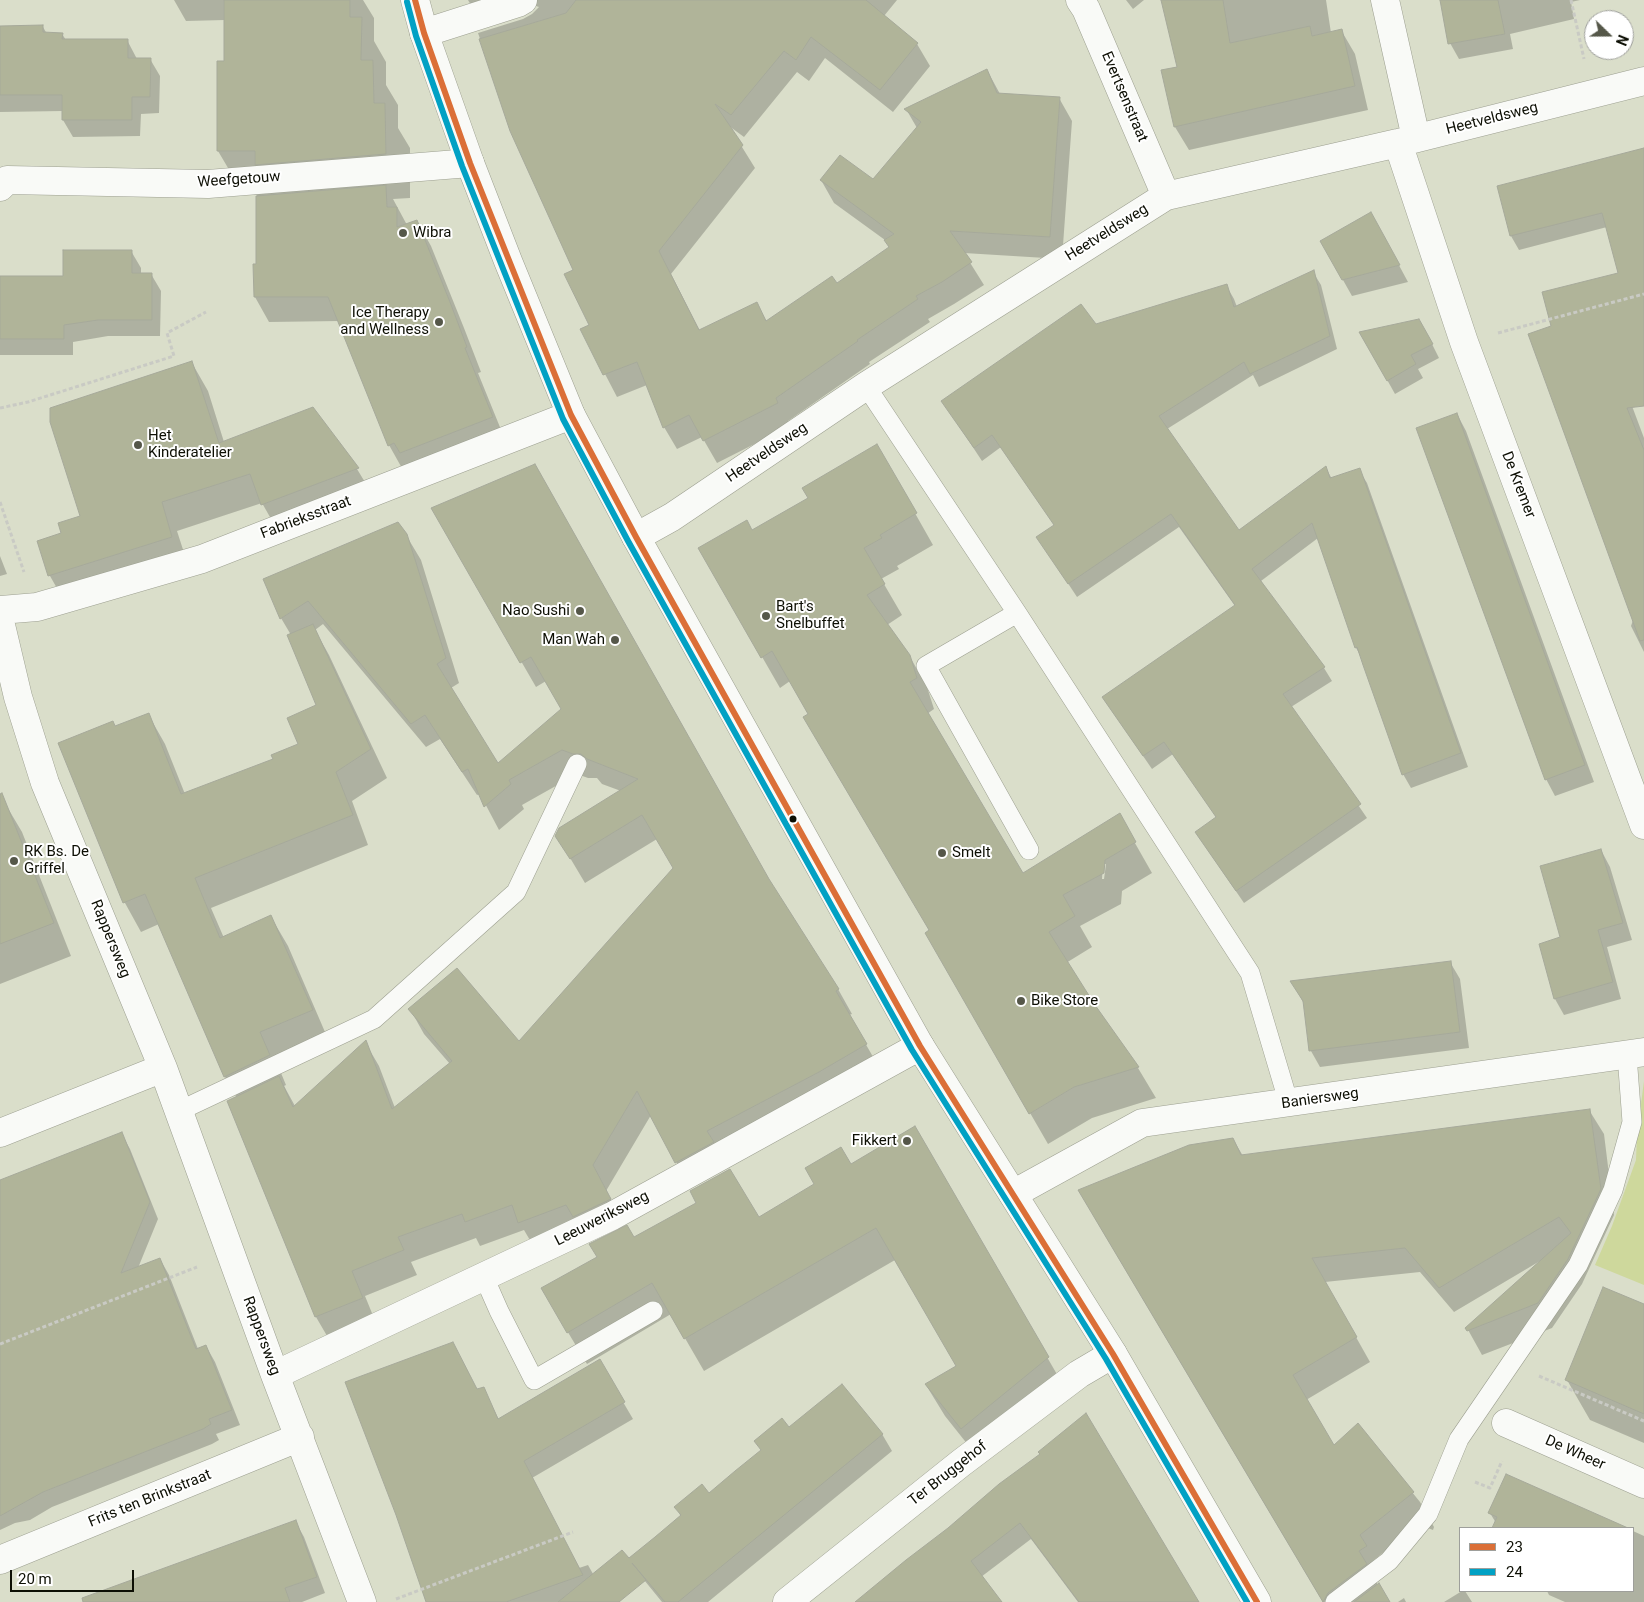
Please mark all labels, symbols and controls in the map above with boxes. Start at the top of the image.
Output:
north arrow [1584,10,1634,60]
text: N [1613,33,1631,48]
street label: Evertsenstraat [1097,49,1151,145]
street label: Heetveldsweg [1444,99,1540,139]
street label: Weefgetouw [197,168,281,192]
street label: Heetveldsweg [1062,200,1152,266]
place label: Wibra [413,224,451,242]
marker: Wibra [397,227,409,239]
place label: Ice Therapy and Wellness [340,304,429,339]
marker: Ice Therapy and Wellness [433,316,445,328]
street label: Heetveldsweg [723,419,811,487]
place label: Het Kinderatelier [148,427,232,462]
marker: Het Kinderatelier [132,439,144,451]
street label: De Kremer [1497,449,1539,521]
street label: Fabrieksstraat [258,493,354,543]
place label: Bart's Snelbuffet [776,598,845,633]
place label: Nao Sushi [502,602,570,620]
marker: Nao Sushi [574,605,586,617]
marker: Bart's Snelbuffet [760,610,772,622]
place label: Man Wah [542,631,605,649]
marker: Man Wah [609,634,621,646]
unlabelled marker [788,814,798,824]
place label: RK Bs. De Griffel [24,843,89,878]
place label: Smelt [952,844,991,862]
marker: Smelt [936,847,948,859]
marker: RK Bs. De Griffel [8,855,20,867]
street label: Rappersweg [86,897,134,981]
place label: Bike Store [1031,992,1098,1010]
marker: Bike Store [1015,995,1027,1007]
street label: Baniersweg [1280,1085,1360,1113]
place label: Fikkert [852,1132,897,1150]
marker: Fikkert [901,1135,913,1147]
street label: Leeuweriksweg [552,1188,652,1250]
street label: Rappersweg [238,1294,284,1378]
street label: De Wheer [1542,1432,1608,1474]
street label: Ter Bruggehof [905,1438,991,1510]
street label: Frits ten Brinkstraat [86,1466,214,1532]
legend [1459,1527,1634,1592]
text: 23 [1506,1538,1523,1556]
scale bar [12,1560,136,1592]
text: 24 [1506,1563,1523,1581]
text: 20 m [18,1570,52,1588]

